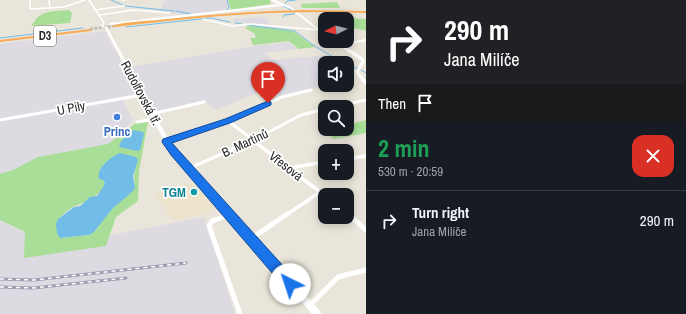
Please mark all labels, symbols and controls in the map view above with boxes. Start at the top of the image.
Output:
text: 290 m [444,11,509,49]
north arrow [318,12,354,48]
map controls [318,12,354,224]
icon: right [378,16,430,68]
road number: D3 [34,26,56,46]
text: Jana Milíče [444,47,519,72]
button: sound [318,56,354,92]
street label: Rudolfovská tř. [117,58,165,128]
pin [251,62,285,103]
icon: arrive [257,68,279,90]
icon: arrive [414,92,436,114]
text: Then [378,93,406,114]
street label: U Pily [55,97,87,119]
button: search [318,100,354,136]
marker: Princ [112,112,122,122]
place label: Princ [104,123,130,140]
street label: B. Martinů [219,125,271,161]
text: 2 min [378,132,429,164]
button: close [632,135,674,177]
button: + [318,144,354,180]
street label: Vřesová [266,147,307,185]
text: 530 m · 20:59 [378,163,443,180]
place label: TGM [162,184,186,201]
marker: TGM [189,187,199,197]
button: − [318,188,354,224]
text: Turn right [412,202,469,223]
icon: right [378,210,400,232]
text: 290 m [640,210,674,231]
text: Jana Milíče [412,223,467,240]
position arrow [269,263,311,305]

